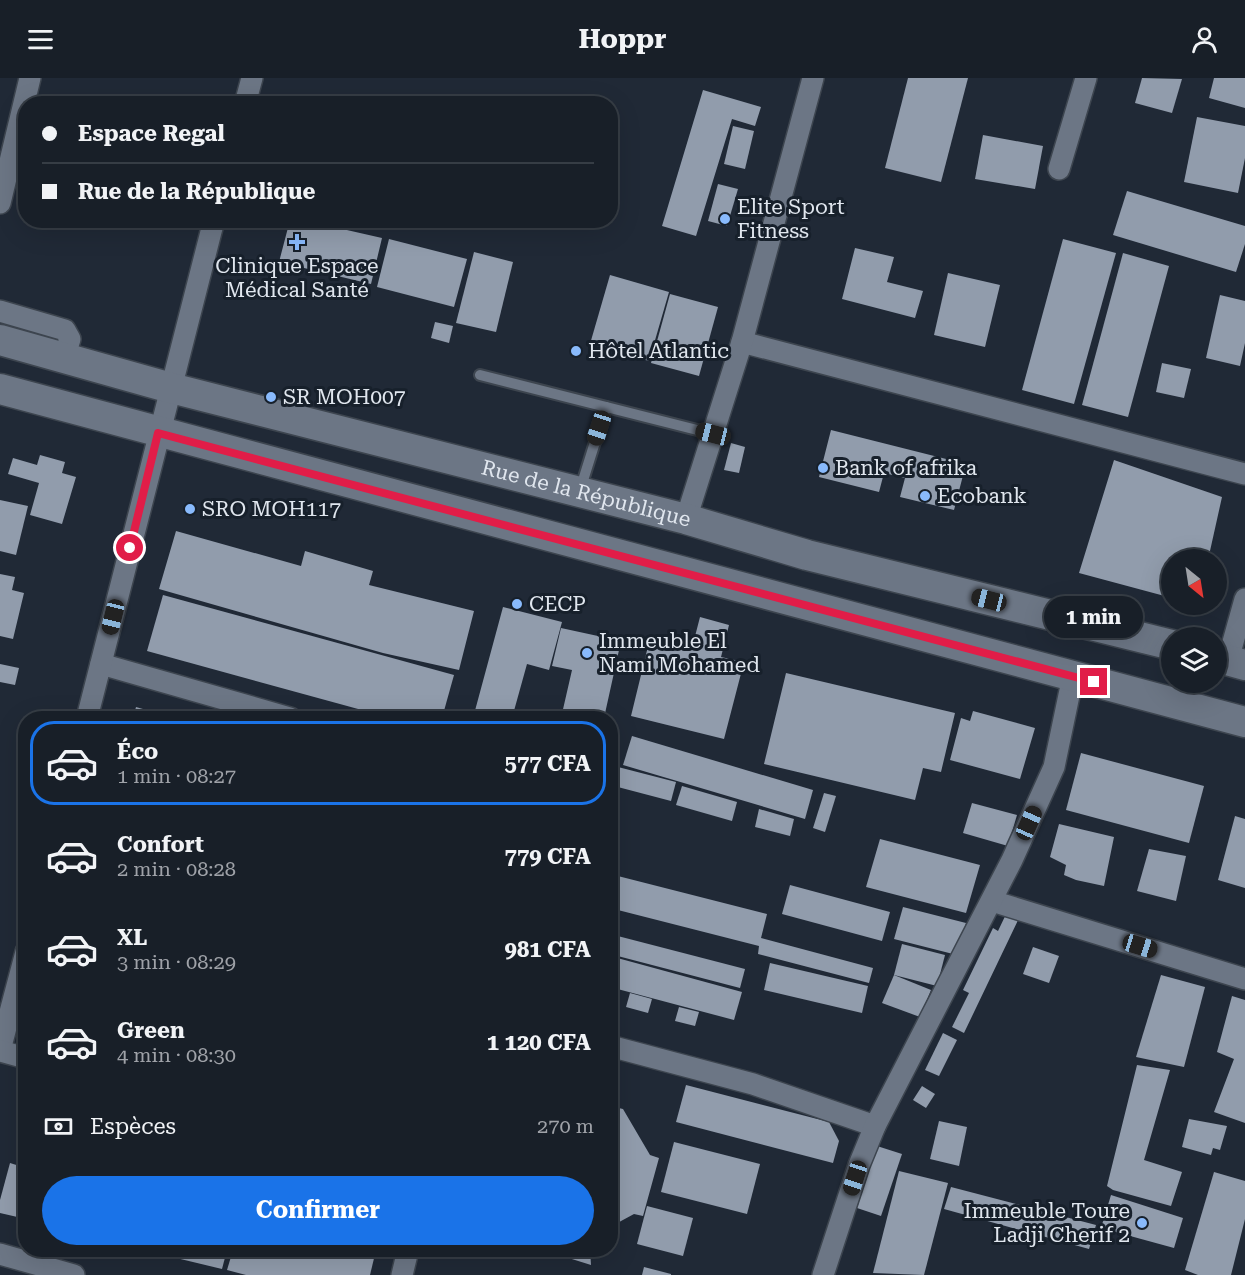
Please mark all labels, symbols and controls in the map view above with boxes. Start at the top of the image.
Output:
icon: menu [24,23,57,56]
text: Hoppr [578,23,667,55]
icon: person [1188,23,1221,56]
text: Espace Regal [78,121,225,146]
text: Rue de la République [78,179,315,204]
place label: Elite Sport Fitness [737,195,845,243]
marker: Elite Sport Fitness [718,212,732,226]
marker: Clinique Espace Médical Santé [288,233,306,251]
place label: Clinique Espace Médical Santé [215,254,379,302]
place label: Hôtel Atlantic [588,339,729,363]
marker: Hôtel Atlantic [569,344,583,358]
place label: SR MOH007 [283,385,406,409]
marker: SR MOH007 [264,390,278,404]
car [585,408,613,448]
car [693,421,733,447]
street label: Rue de la République [479,455,693,532]
place label: Bank of afrika [835,456,978,480]
marker: Bank of afrika [816,461,830,475]
place label: Ecobank [937,484,1026,508]
marker: Ecobank [918,489,932,503]
place label: SRO MOH117 [202,497,341,521]
marker: SRO MOH117 [183,502,197,516]
route start [116,534,143,561]
north arrow [1161,549,1227,615]
map controls [1161,549,1227,693]
car [969,587,1009,613]
place label: CECP [529,592,586,616]
callout: 1 min [1044,595,1144,637]
car [100,597,126,637]
marker: CECP [510,597,524,611]
text: 1 min [1066,605,1121,629]
button: layers [1161,627,1227,693]
place label: Immeuble El Nami Mohamed [599,629,760,677]
marker: Immeuble El Nami Mohamed [580,646,594,660]
route end [1080,668,1107,695]
icon: car [45,736,99,790]
text: Éco [117,739,158,764]
text: 577 CFA [505,751,591,776]
text: 1 min · 08:27 [117,764,236,788]
car [1013,803,1045,843]
icon: car [45,829,99,883]
text: Confort [117,832,204,857]
text: 779 CFA [505,844,591,869]
text: 2 min · 08:28 [117,857,236,881]
icon: car [45,922,99,976]
text: XL [117,925,147,950]
car [1120,932,1160,960]
text: 981 CFA [505,937,591,962]
text: 3 min · 08:29 [117,950,236,974]
icon: car [45,1015,99,1069]
text: Green [117,1018,185,1043]
text: 1 120 CFA [487,1030,591,1055]
text: 4 min · 08:30 [117,1043,236,1067]
icon: cash [42,1110,75,1143]
text: Espèces [90,1114,176,1139]
text: 270 m [537,1114,594,1138]
car [841,1158,869,1198]
button: Confirmer [42,1176,594,1245]
place label: Immeuble Toure Ladji Cherif 2 [964,1199,1130,1247]
marker: Immeuble Toure Ladji Cherif 2 [1135,1216,1149,1230]

